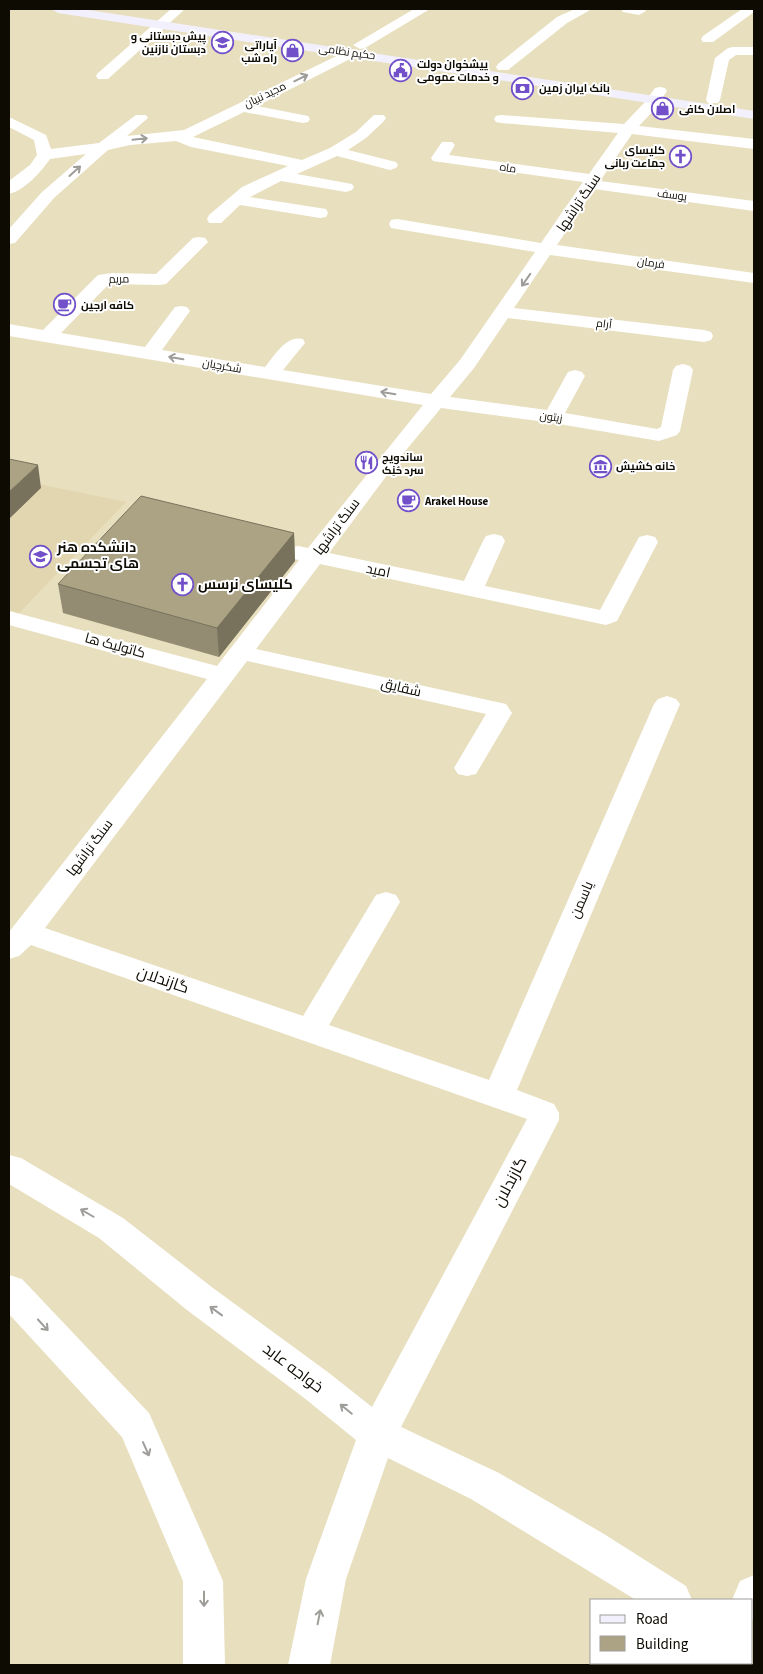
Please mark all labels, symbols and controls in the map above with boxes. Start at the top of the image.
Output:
place label: پیش دبستانی و دبستان نازنین [131,29,206,57]
school or university icon: پیش دبستانی و دبستان نازنین [210,30,234,54]
place label: آپاراتی راه شب [241,38,278,66]
shop icon: آپاراتی راه شب [281,39,305,63]
street label: حکیم نظامی [318,41,376,63]
place label: پیشخوان دولت و خدمات عمومی [417,57,499,85]
public building icon: پیشخوان دولت و خدمات عمومی [389,58,413,82]
one-way arrow [293,73,308,83]
bank icon: بانک ایران زمین [511,76,535,100]
street label: مجید نبیان [241,78,289,112]
place label: بانک ایران زمین [539,81,610,96]
shop icon: اصلان کافی [651,97,675,121]
place label: اصلان کافی [679,102,735,117]
one-way arrow [132,134,148,144]
place label: کلیسای جماعت ربانی [605,143,665,171]
church icon: کلیسای جماعت ربانی [669,144,693,168]
street label: ماه [499,159,517,177]
one-way arrow [69,165,82,177]
street label: سنگ تراشها [552,170,606,236]
street label: یوسف [656,185,688,205]
street label: فرمان [636,254,666,272]
street label: مریم [109,271,129,287]
one-way arrow [521,273,531,287]
cafe icon: کافه ارجین [53,293,77,317]
place label: کافه ارجین [81,298,134,313]
street label: آرام [595,316,613,332]
one-way arrow [168,353,184,363]
street label: شکرچیان [201,355,243,377]
one-way arrow [380,388,396,398]
street label: زیتون [539,408,563,426]
place label: ساندویچ سرد حُنِک [382,450,424,478]
restaurant icon: ساندویچ سرد حُنِک [354,451,378,475]
museum icon: خانه کشیش [588,454,612,478]
place label: خانه کشیش [616,459,675,474]
cafe icon: Arakel House [397,489,421,513]
street label: سنگ تراشها [309,494,365,560]
place label: Arakel House [424,494,489,509]
place label: دانشکده هنر های تجسمی [56,538,139,574]
school or university icon: دانشکده هنر های تجسمی [29,544,53,568]
street label: امید [364,559,392,583]
church icon: کلیسای نرسس [170,573,194,597]
place label: کلیسای نرسس [198,575,293,595]
street label: کاتولیک ها [82,628,148,664]
street label: شقایق [379,674,423,702]
street label: سنگ تراشها [62,815,118,881]
street label: یاسمن [565,878,599,922]
street label: گازندلان [134,961,192,999]
street label: گازندلان [488,1153,532,1211]
one-way arrow [80,1208,94,1218]
one-way arrow [210,1306,223,1317]
one-way arrow [37,1319,49,1331]
street label: خواجه عابد [258,1338,328,1398]
one-way arrow [340,1403,353,1414]
one-way arrow [141,1441,151,1456]
one-way arrow [199,1591,209,1607]
legend [590,1599,753,1664]
text: Road [636,1609,668,1630]
one-way arrow [315,1610,324,1626]
text: Building [636,1634,689,1655]

